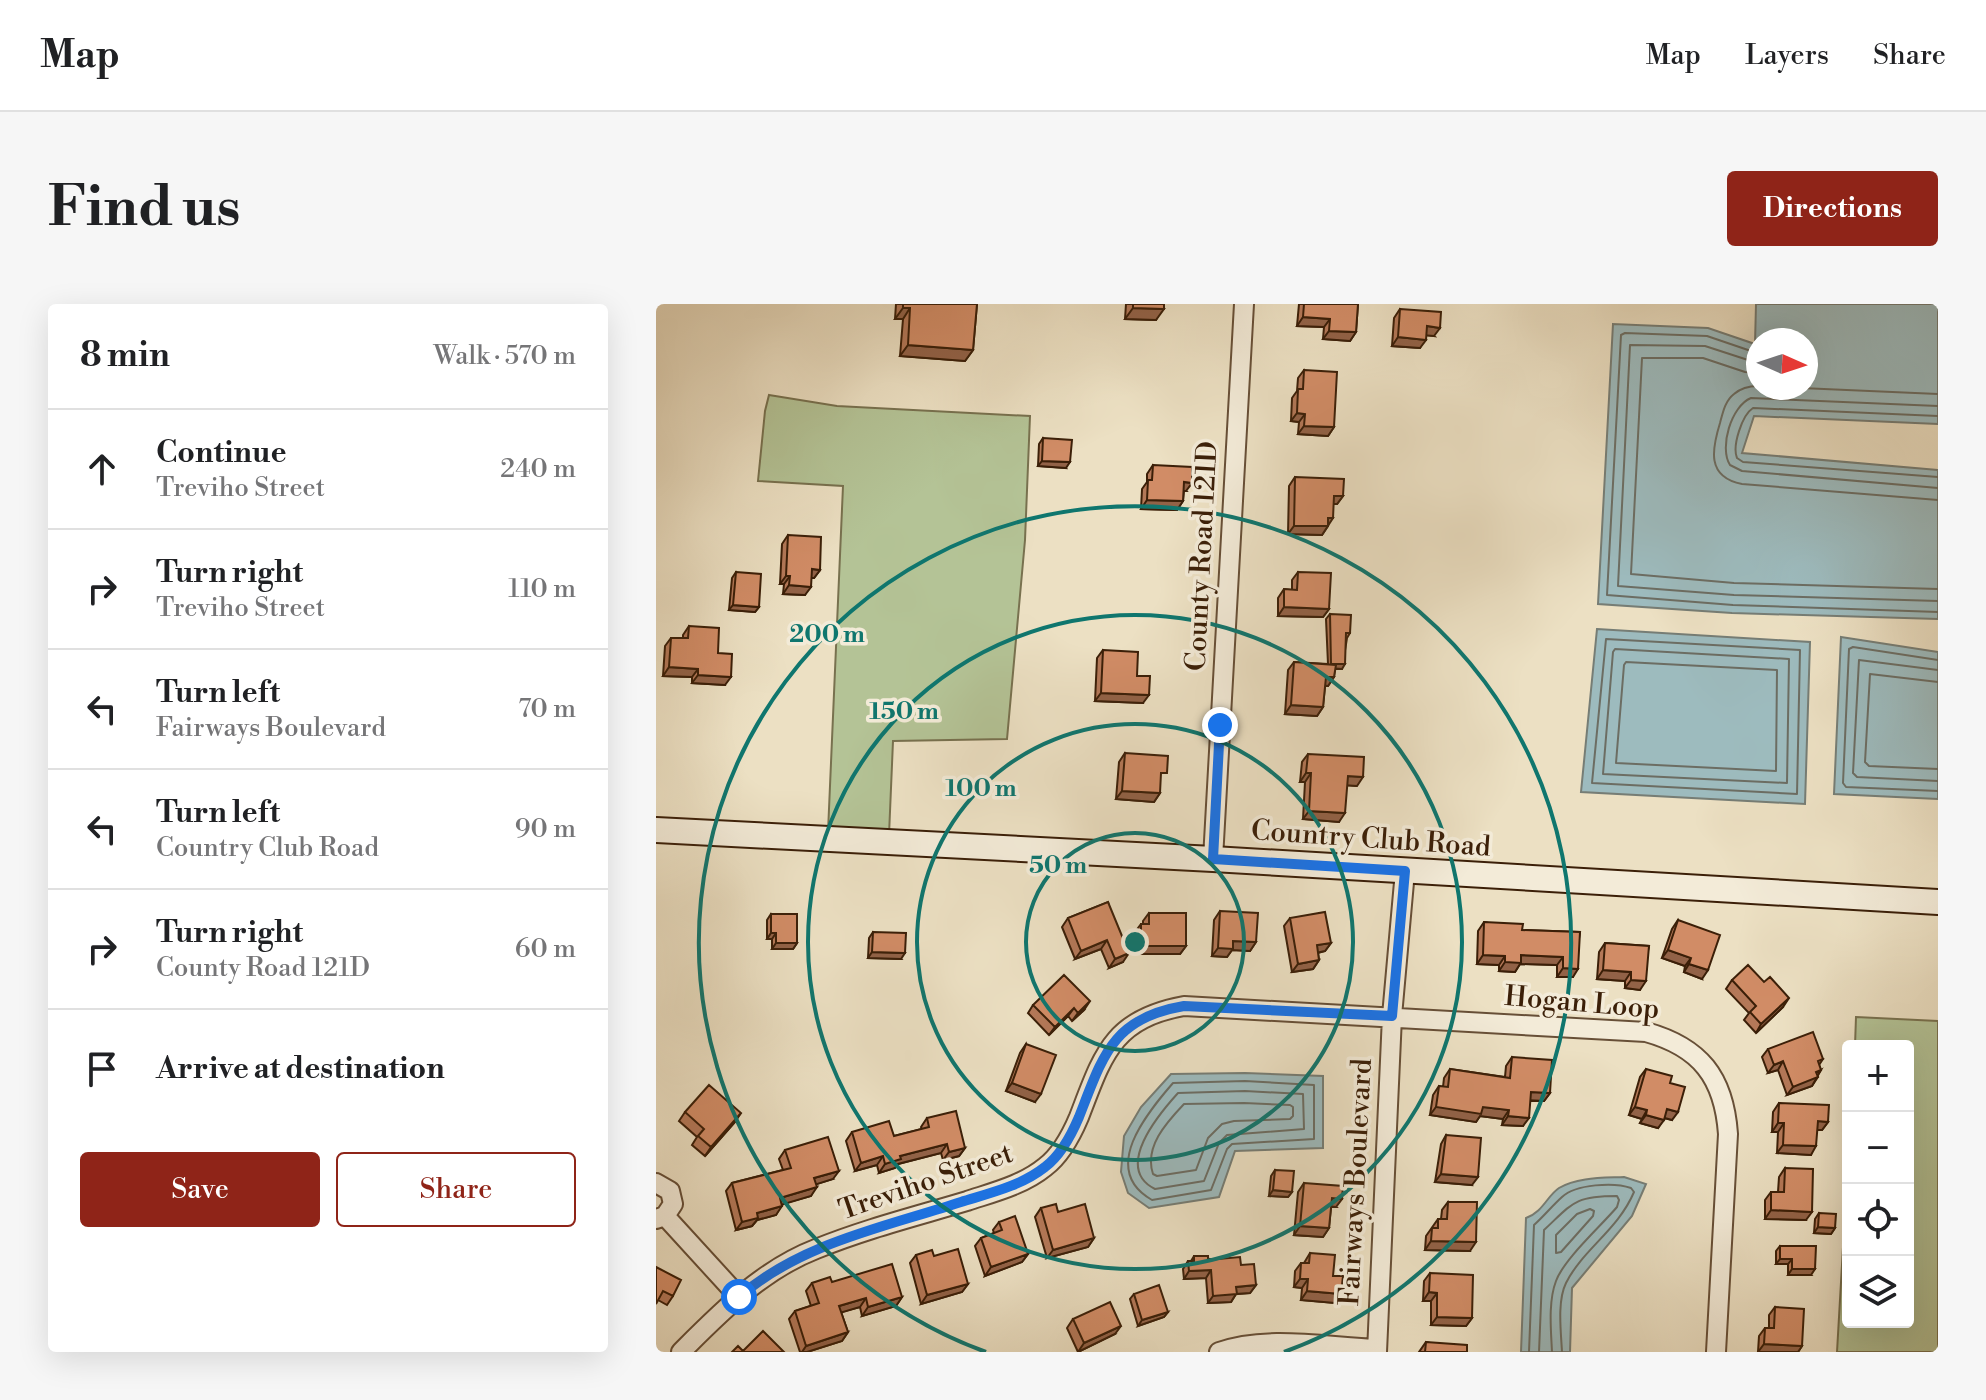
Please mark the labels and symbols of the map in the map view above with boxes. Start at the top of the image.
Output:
north arrow [1746,328,1818,400]
street label: County Road 121D [1178,440,1226,672]
text: 200 m [789,620,865,650]
text: 150 m [869,697,939,727]
route end [1202,707,1238,743]
text: 100 m [945,774,1017,804]
street label: Country Club Road [1250,813,1492,865]
text: 50 m [1029,851,1087,881]
centre of rings [1121,928,1149,956]
street label: Hogan Loop [1503,979,1661,1027]
street label: Fairways Boulevard [1332,1057,1380,1307]
street label: Treviho Street [834,1136,1018,1228]
route start [721,1279,757,1315]

